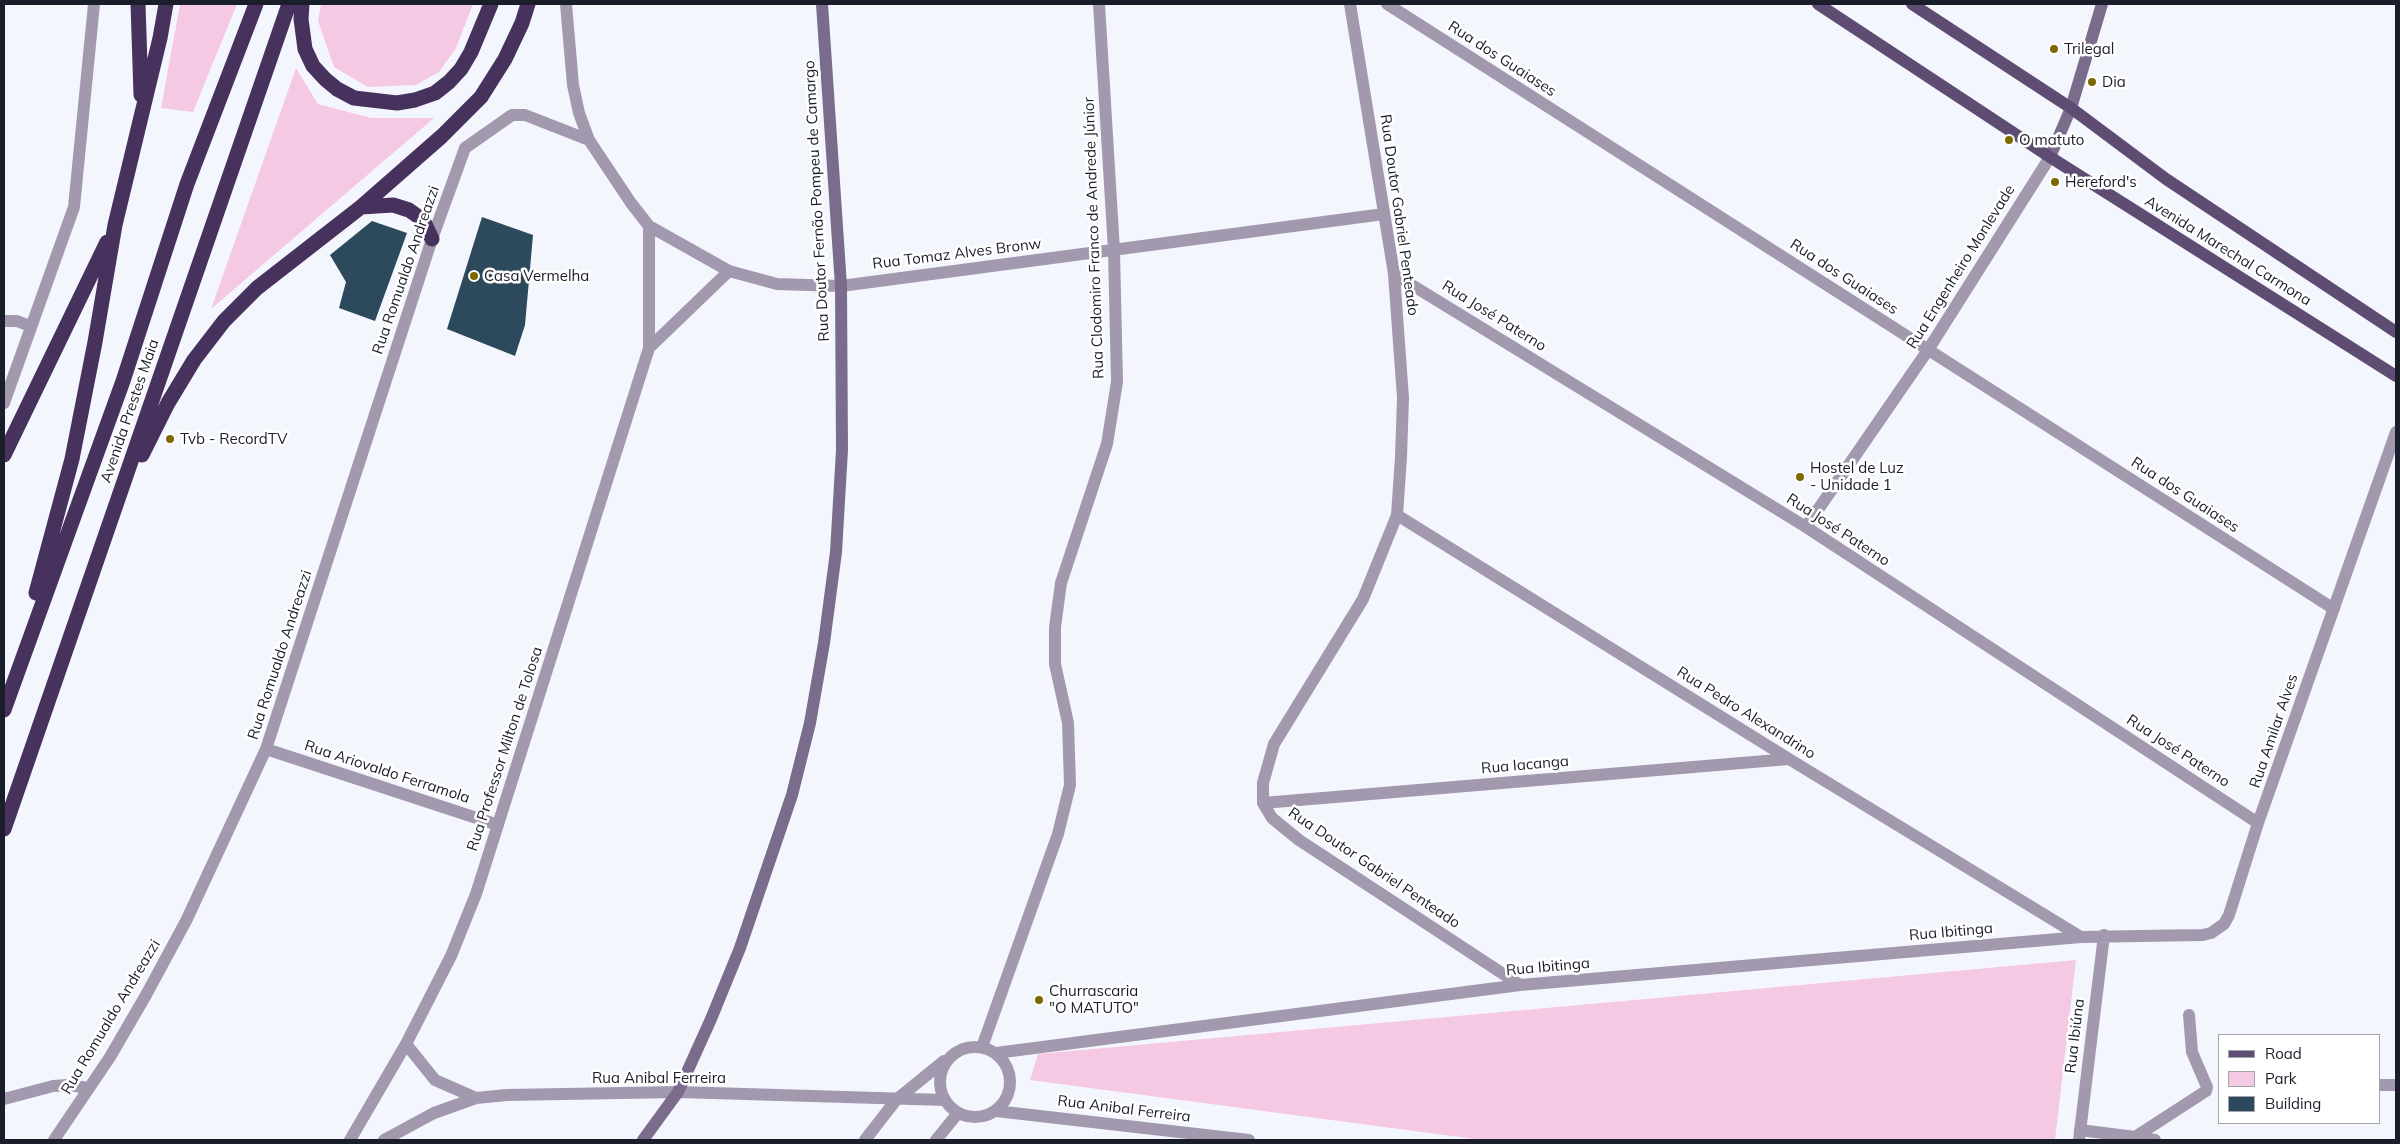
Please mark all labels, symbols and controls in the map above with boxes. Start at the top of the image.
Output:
street label: Rua dos Guaiases [1445,17,1559,101]
place label: Trilegal [2064,40,2114,58]
marker: Trilegal [2048,43,2060,55]
street label: Rua Doutor Fernão Pompeu de Camargo [801,60,833,342]
place label: Dia [2102,73,2126,91]
marker: Dia [2086,76,2098,88]
street label: Rua Clodomiro Franco de Andrede Júnior [1080,97,1108,379]
street label: Rua Doutor Gabriel Penteado [1376,113,1422,317]
place label: O matuto [2019,131,2084,149]
marker: O matuto [2003,134,2015,146]
place label: Hereford's [2065,173,2137,191]
marker: Hereford's [2049,176,2061,188]
street label: Rua Engenheiro Monlevade [1903,182,2019,352]
street label: Rua Romualdo Andreazzi [369,183,443,357]
street label: Avenida Marechal Carmona [2141,192,2315,310]
street label: Rua Tomaz Alves Bronw [871,235,1043,273]
street label: Rua dos Guaiases [1787,235,1901,319]
place label: Casa Vermelha [484,267,589,285]
marker: Casa Vermelha [468,270,480,282]
street label: Rua José Paterno [1439,277,1549,355]
street label: Avenida Prestes Maia [97,337,163,485]
place label: Tvb - RecordTV [180,430,288,448]
marker: Tvb - RecordTV [164,433,176,445]
street label: Rua dos Guaiases [2128,453,2242,537]
place label: Hostel de Luz - Unidade 1 [1810,459,1904,494]
marker: Hostel de Luz - Unidade 1 [1794,471,1806,483]
street label: Rua José Paterno [1783,490,1893,570]
street label: Rua Romualdo Andreazzi [244,568,316,742]
street label: Rua Professor Milton de Tolosa [463,645,547,853]
street label: Rua Pedro Alexandrino [1673,663,1819,763]
street label: Rua Amilar Alves [2246,671,2302,791]
street label: Rua José Paterno [2123,711,2233,791]
street label: Rua Ariovaldo Ferramola [302,737,472,807]
street label: Rua Iacanga [1480,752,1570,778]
street label: Rua Doutor Gabriel Penteado [1285,804,1463,932]
street label: Rua Ibitinga [1908,919,1994,945]
street label: Rua Romualdo Andreazzi [58,936,164,1098]
street label: Rua Ibitinga [1505,954,1591,980]
place label: Churrascaria "O MATUTO" [1049,982,1139,1017]
marker: Churrascaria "O MATUTO" [1033,994,1045,1006]
street label: Rua Ibiúna [2062,998,2088,1074]
legend [2218,1034,2380,1124]
text: Road [2265,1044,2302,1063]
street label: Rua Anibal Ferreira [592,1069,726,1087]
text: Park [2265,1069,2297,1088]
street label: Rua Anibal Ferreira [1056,1092,1192,1126]
text: Building [2265,1094,2321,1113]

